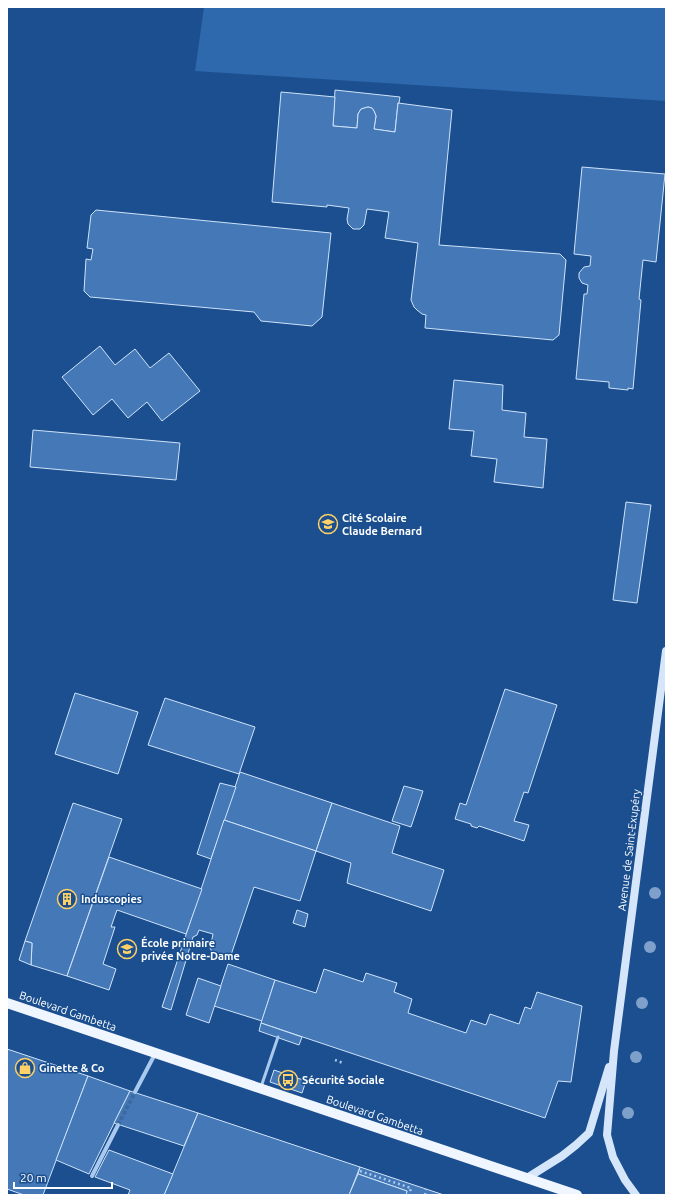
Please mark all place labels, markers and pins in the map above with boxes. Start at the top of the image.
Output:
place label: Cité Scolaire Claude Bernard [342,512,422,537]
school or university icon: Cité Scolaire Claude Bernard [317,513,339,535]
building icon: Induscopies [56,888,78,910]
place label: Induscopies [81,893,142,905]
place label: École primaire privée Notre-Dame [141,936,240,962]
school or university icon: École primaire privée Notre-Dame [116,938,138,960]
shop icon: Ginette & Co [14,1057,36,1079]
place label: Ginette & Co [39,1062,105,1074]
bus stop icon: Sécurité Sociale [277,1069,299,1091]
place label: Sécurité Sociale [302,1074,384,1086]

